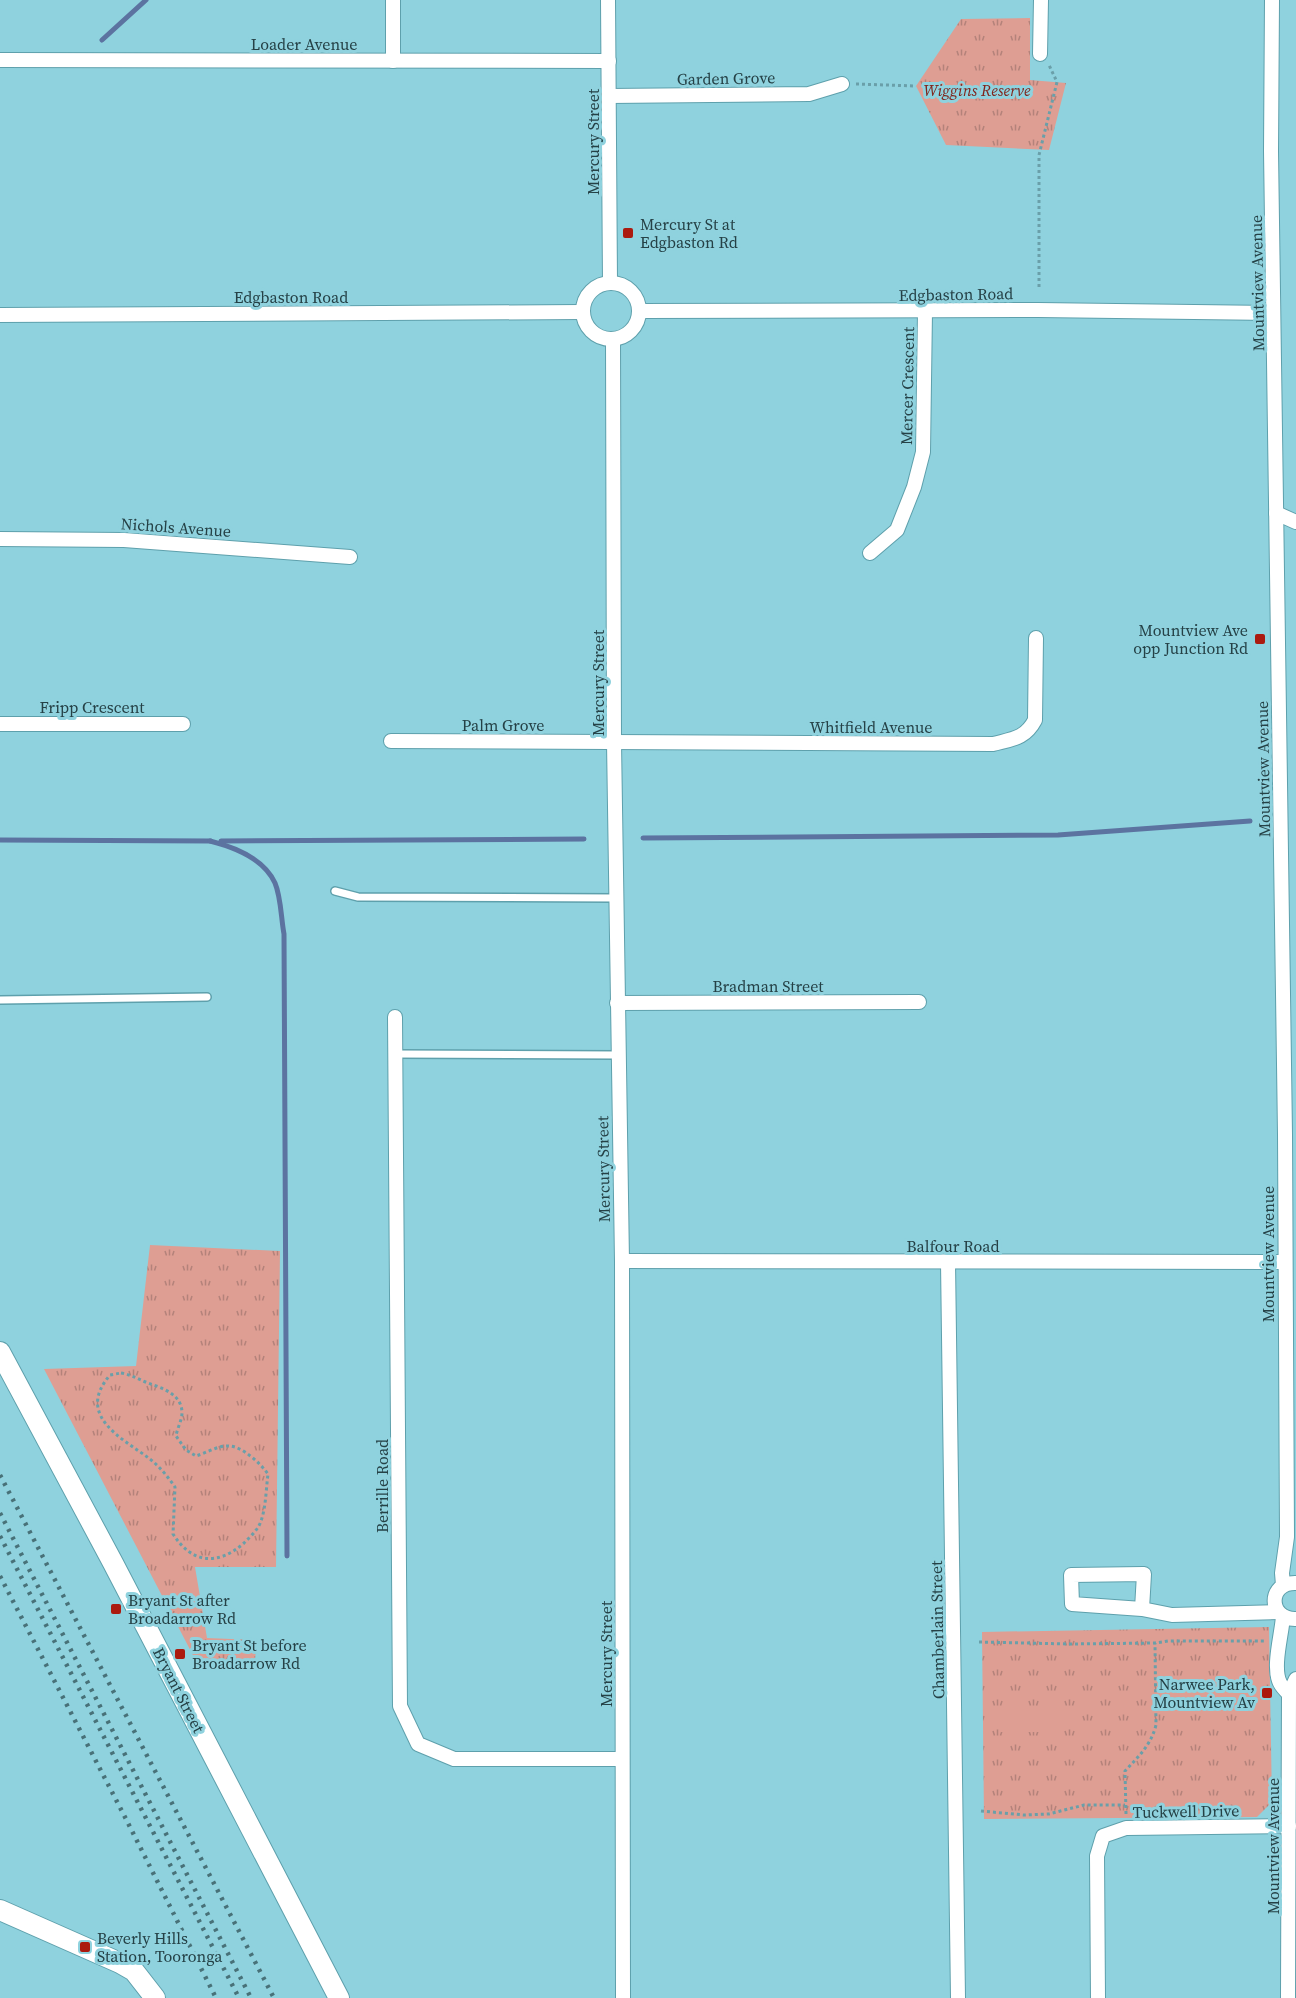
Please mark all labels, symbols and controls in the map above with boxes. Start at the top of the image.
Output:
street label: Loader Avenue [251,33,357,55]
street label: Garden Grove [677,66,775,90]
park label: Wiggins Reserve [923,79,1031,101]
street label: Mercury Street [582,88,604,195]
place label: Mercury St at Edgbaston Rd [640,213,738,253]
street label: Mountview Avenue [1245,215,1269,351]
marker: Mercury St at Edgbaston Rd [621,226,635,240]
street label: Edgbaston Road [898,282,1014,306]
street label: Edgbaston Road [234,286,348,308]
street label: Mercer Crescent [895,326,919,445]
street label: Nichols Avenue [120,512,232,542]
place label: Mountview Ave opp Junction Rd [1133,619,1248,659]
street label: Mercury Street [587,629,609,736]
marker: Mountview Ave opp Junction Rd [1253,632,1267,646]
street label: Fripp Crescent [39,696,145,718]
street label: Mountview Avenue [1251,701,1275,837]
street label: Palm Grove [462,714,544,736]
street label: Whitfield Avenue [810,716,932,738]
street label: Bradman Street [712,975,824,997]
street label: Mercury Street [591,1115,615,1222]
street label: Mountview Avenue [1257,1186,1279,1322]
street label: Balfour Road [906,1235,1000,1257]
street label: Berrille Road [371,1439,393,1533]
street label: Chamberlain Street [925,1560,949,1699]
place label: Bryant St after Broadarrow Rd [128,1589,236,1629]
street label: Mercury Street [595,1600,617,1707]
marker: Bryant St after Broadarrow Rd [109,1602,123,1616]
place label: Bryant St before Broadarrow Rd [192,1634,307,1674]
street label: Bryant Street [148,1644,210,1737]
marker: Bryant St before Broadarrow Rd [173,1647,187,1661]
place label: Narwee Park, Mountview Av [1153,1673,1255,1713]
marker: Narwee Park, Mountview Av [1260,1686,1274,1700]
street label: Mountview Avenue [1262,1778,1284,1914]
street label: Tuckwell Drive [1133,1799,1239,1823]
place label: Beverly Hills Station, Tooronga [97,1927,223,1967]
marker: Beverly Hills Station, Tooronga [78,1940,92,1954]

